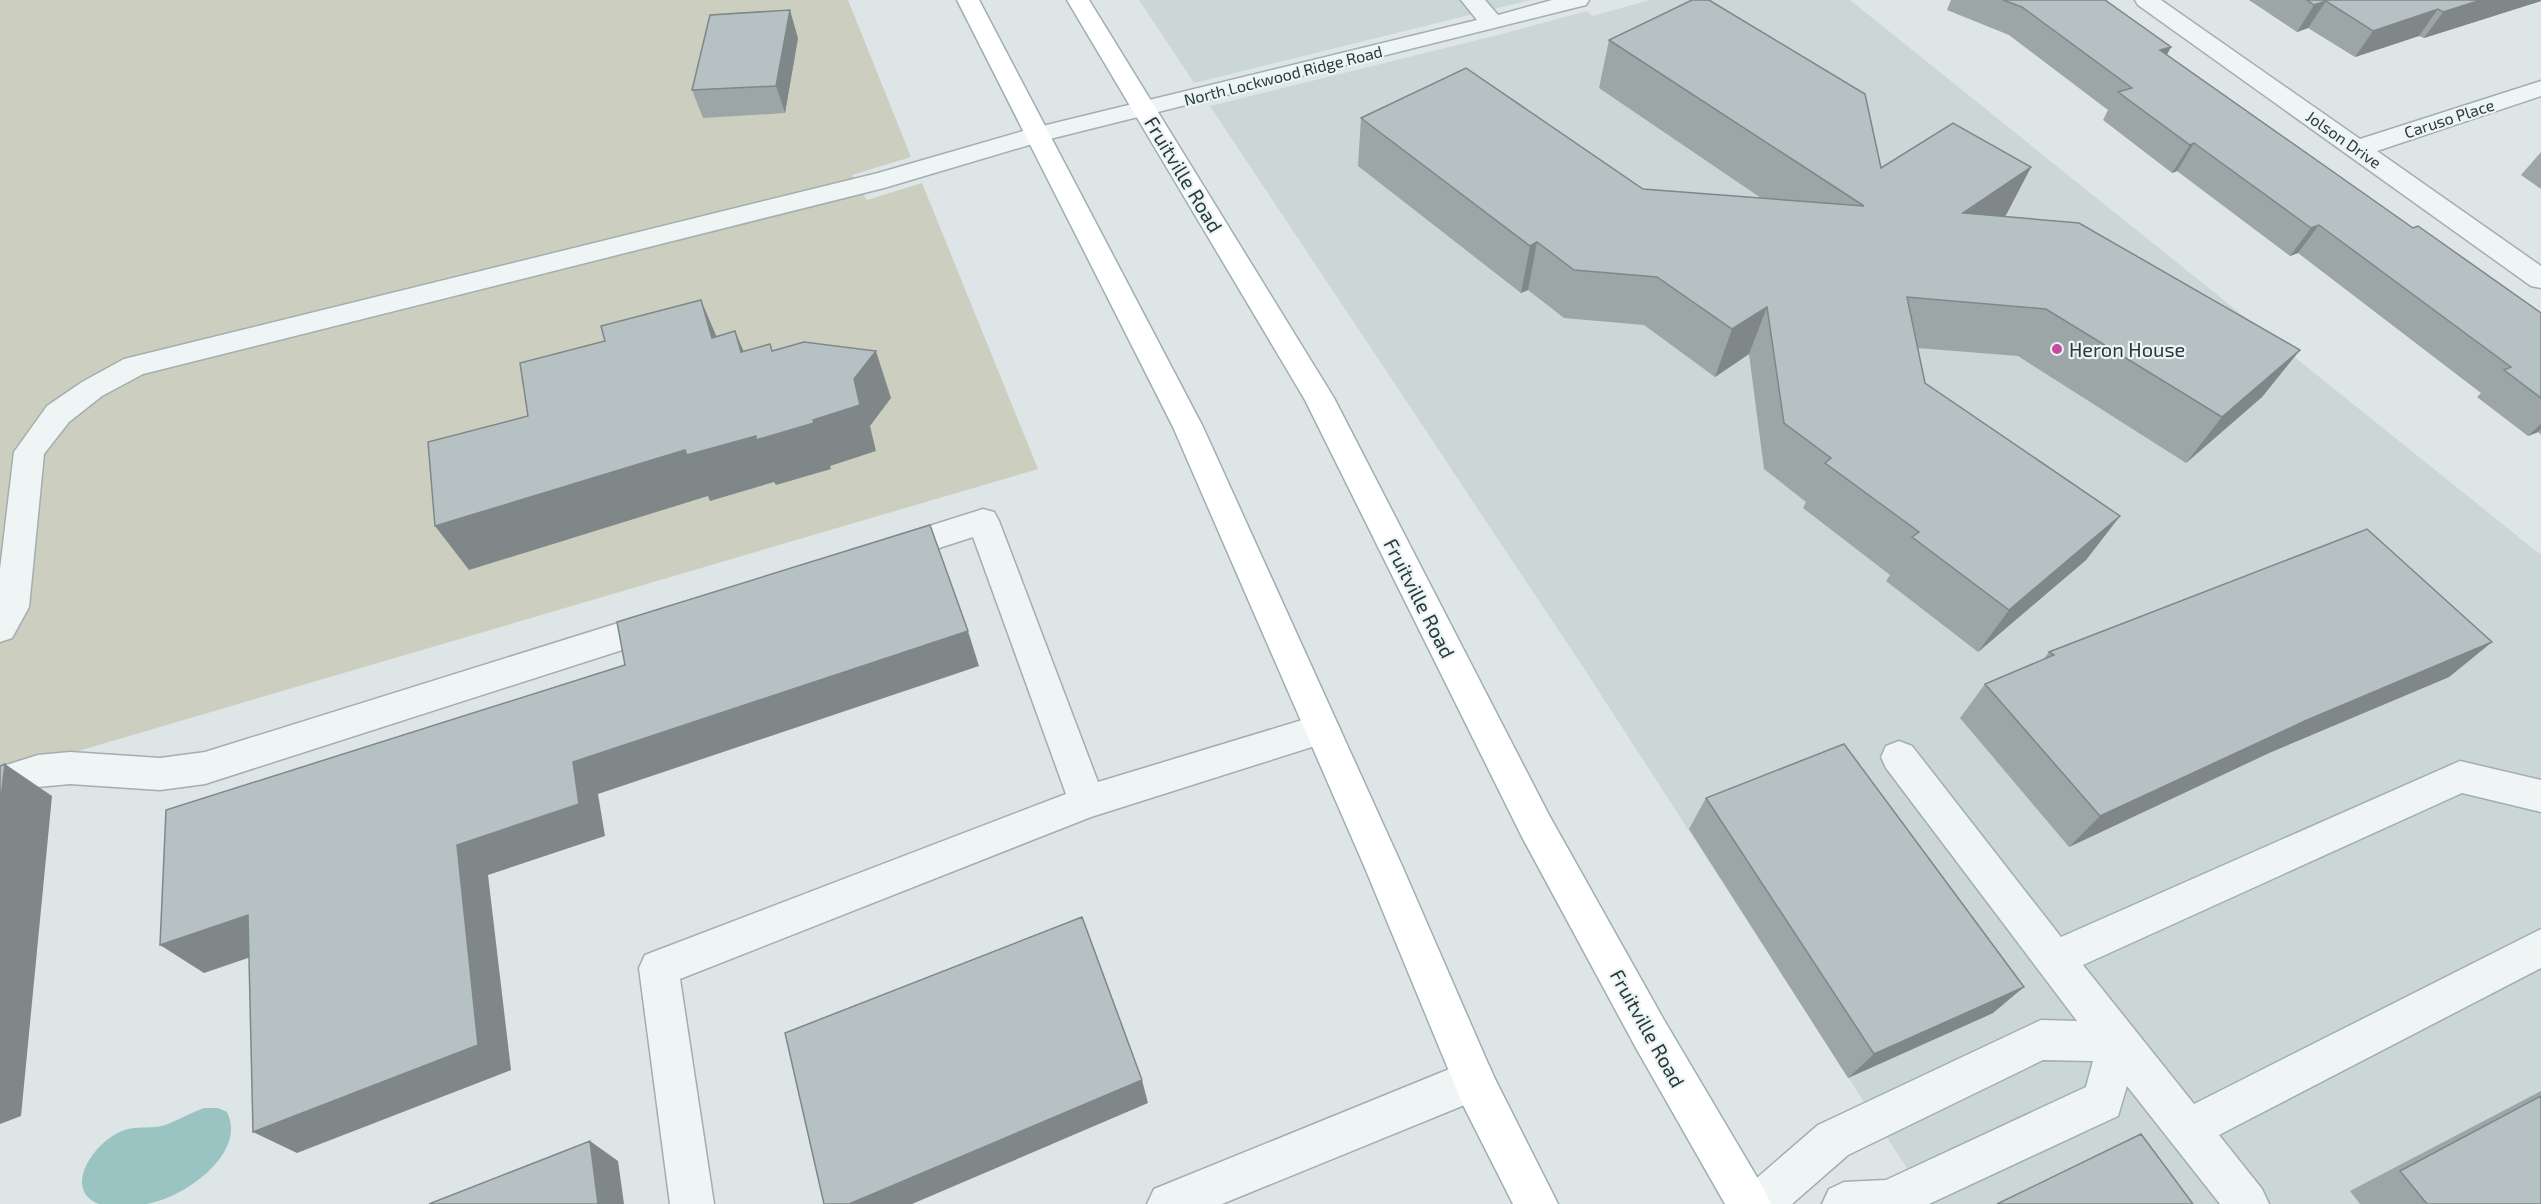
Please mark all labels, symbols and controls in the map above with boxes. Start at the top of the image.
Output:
street label: North Lockwood Ridge Road [1182,41,1384,109]
street label: Caruso Place [2402,95,2496,141]
street label: Jolson Drive [2303,106,2385,172]
street label: Fruitville Road [1140,112,1228,236]
place label: Heron House [2069,337,2185,361]
marker: Heron House [2050,342,2064,356]
street label: Fruitville Road [1380,534,1460,662]
street label: Fruitville Road [1606,965,1690,1091]

